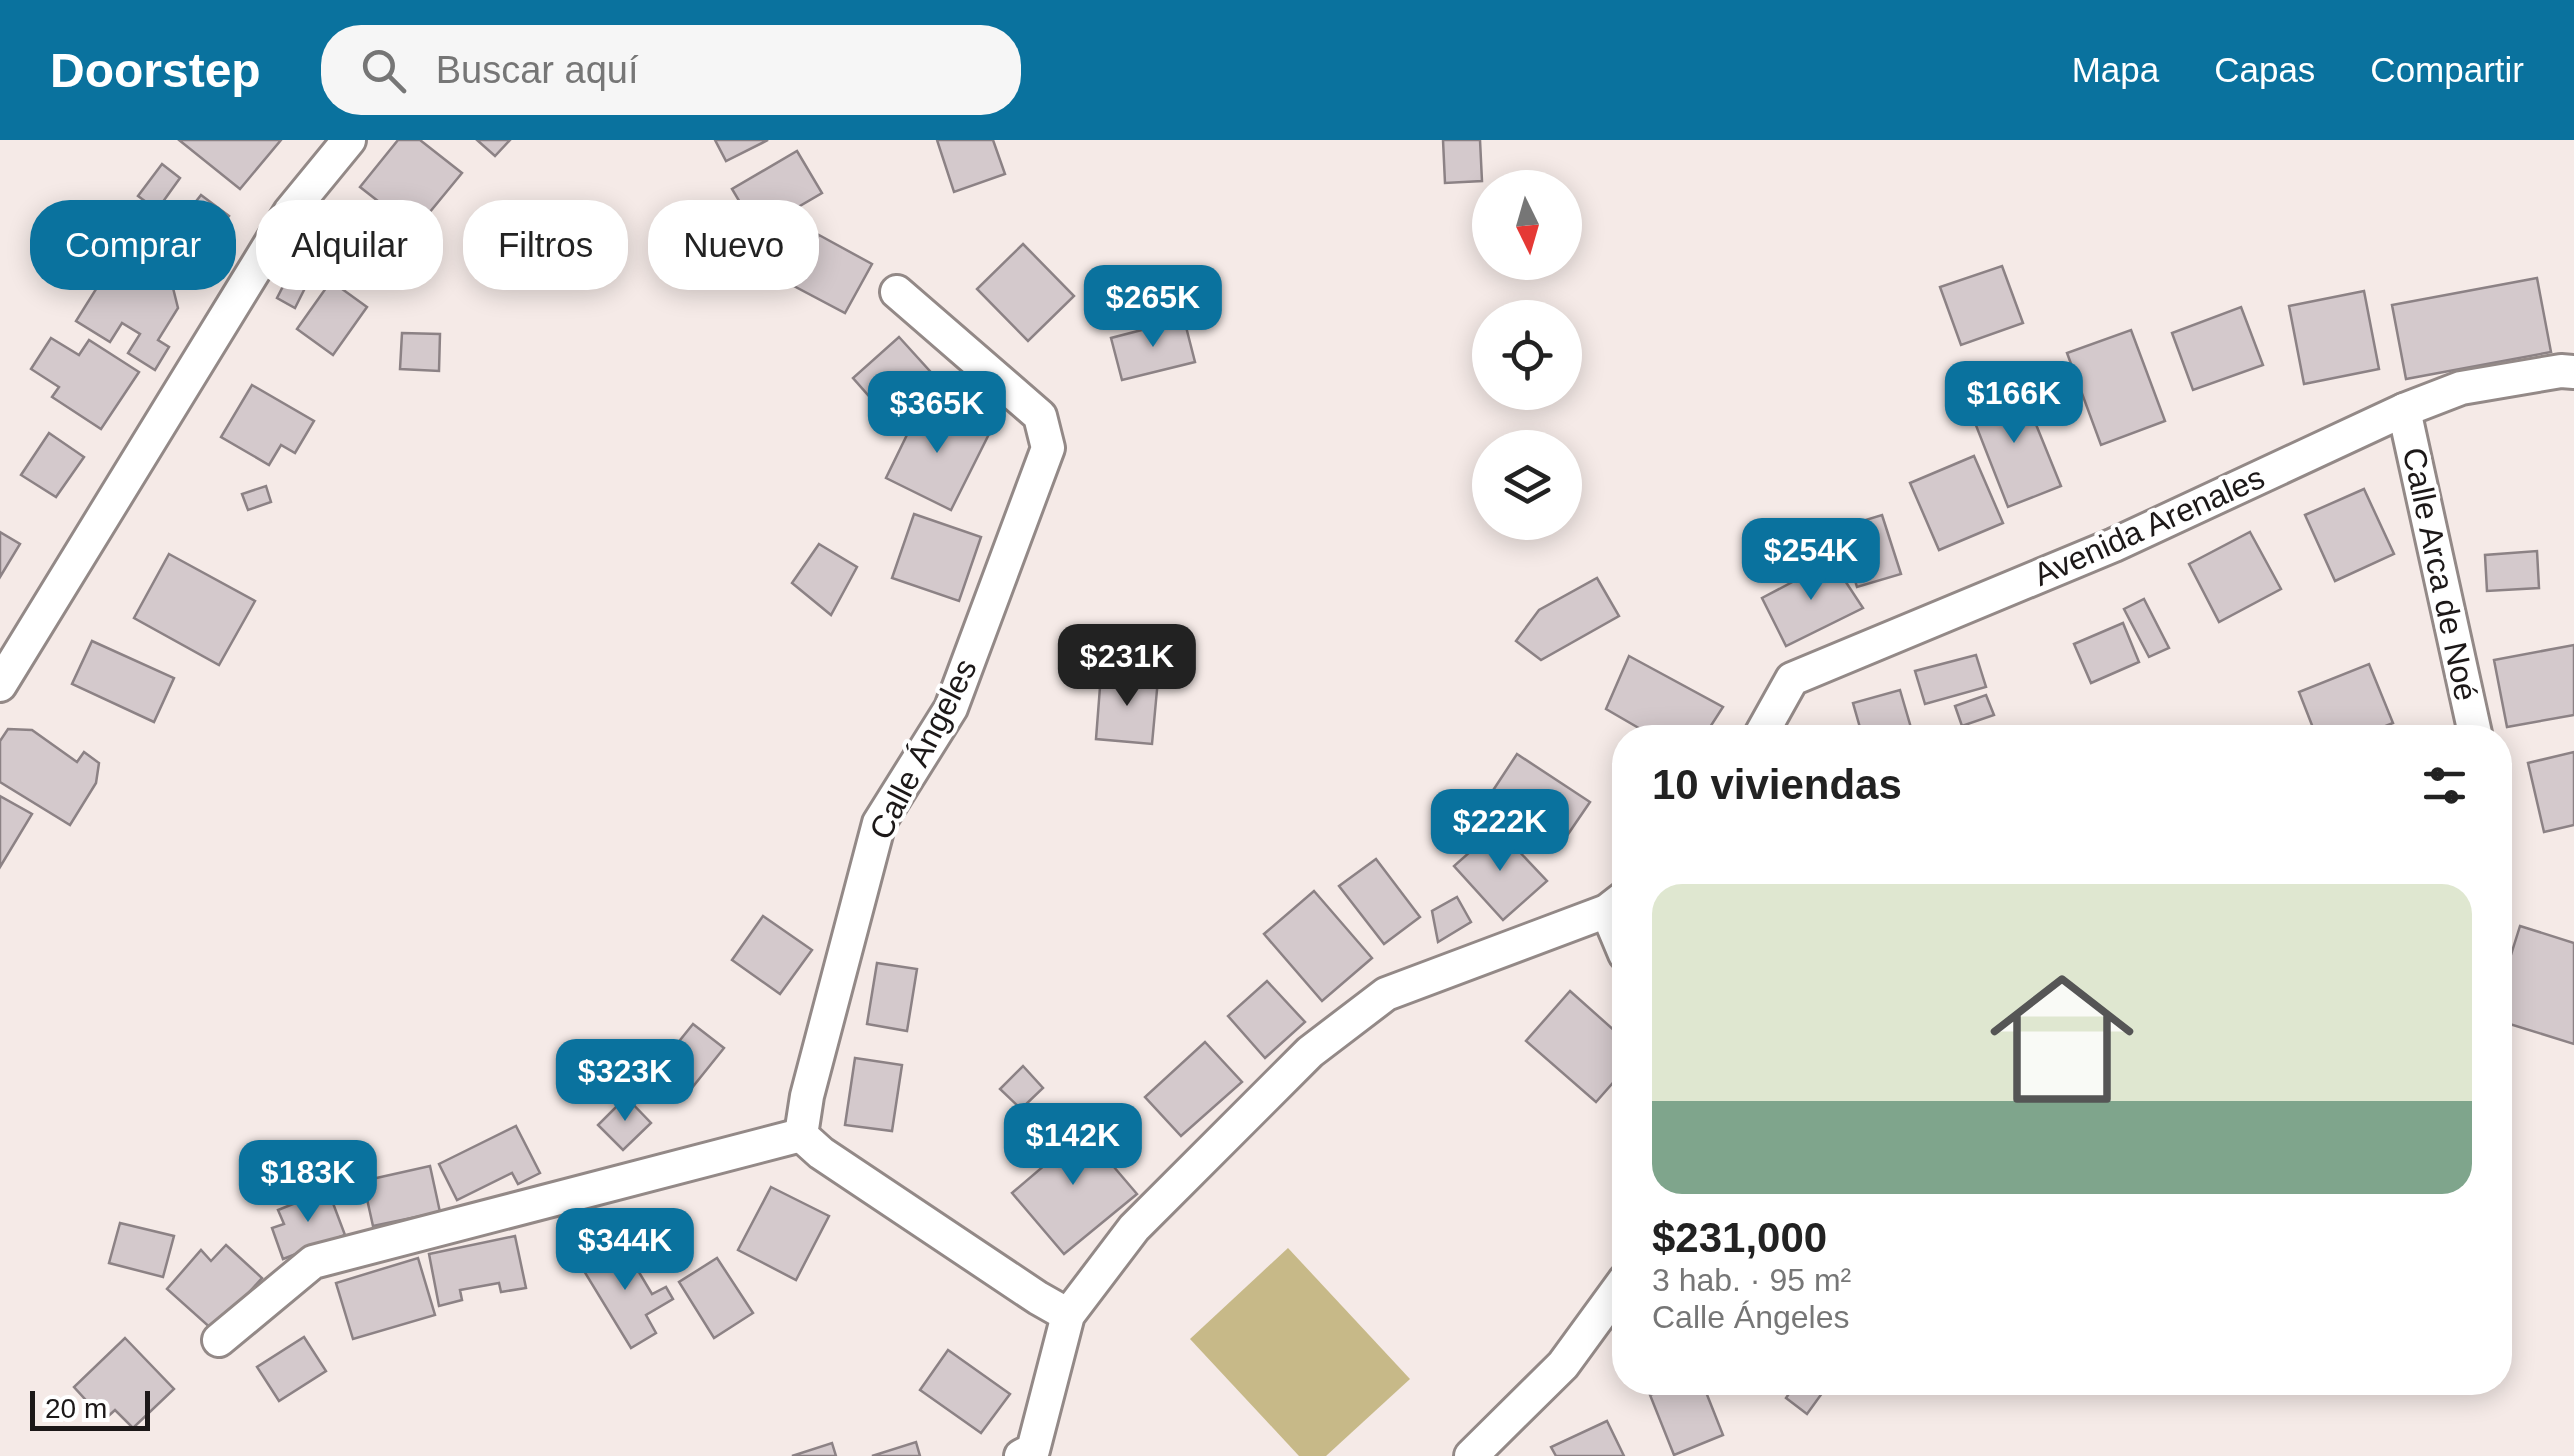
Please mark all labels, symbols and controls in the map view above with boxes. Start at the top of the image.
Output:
search box [321,25,1021,115]
icon: search [356,43,411,98]
text: Doorstep [50,44,261,97]
text: Buscar aquí [436,49,638,91]
text: Mapa [2072,50,2159,89]
text: Capas [2214,50,2315,89]
text: Compartir [2370,50,2524,89]
north arrow [1472,170,1582,280]
map controls [1472,170,1582,540]
chip: Comprar [30,200,236,290]
chip: Alquilar [256,200,443,290]
chip: Filtros [463,200,628,290]
chip: Nuevo [648,200,819,290]
pin: $265K [1083,265,1223,350]
text: $265K [1106,279,1200,315]
button: locate [1472,300,1582,410]
pin: $166K [1944,361,2084,446]
pin: $365K [867,371,1007,456]
text: $166K [1967,375,2061,411]
text: $365K [890,385,984,421]
button: layers [1472,430,1582,540]
street label: Calle Arca de Noé [2396,444,2484,704]
street label: Avenida Arenales [2028,459,2270,593]
pin: $254K [1741,518,1881,603]
text: $254K [1764,532,1858,568]
pin: $231K [1057,624,1197,709]
text: $231K [1080,638,1174,674]
street label: Calle Ángeles [862,653,984,845]
icon: filters [2417,758,2472,813]
text: 10 viviendas [1652,761,1902,808]
pin: $222K [1430,789,1570,874]
text: $222K [1453,803,1547,839]
icon: home [1972,949,2152,1129]
pin: $323K [555,1039,695,1124]
text: $323K [578,1053,672,1089]
pin: $142K [1003,1103,1143,1188]
text: $142K [1026,1117,1120,1153]
pin: $183K [238,1140,378,1225]
text: $183K [261,1154,355,1190]
pin: $344K [555,1208,695,1293]
text: $231,000 [1652,1214,1827,1261]
text: $344K [578,1222,672,1258]
text: 3 hab. · 95 m² [1652,1262,1851,1298]
text: Calle Ángeles [1652,1299,1849,1335]
scale bar [30,1386,150,1430]
text: 20 m [45,1393,107,1424]

